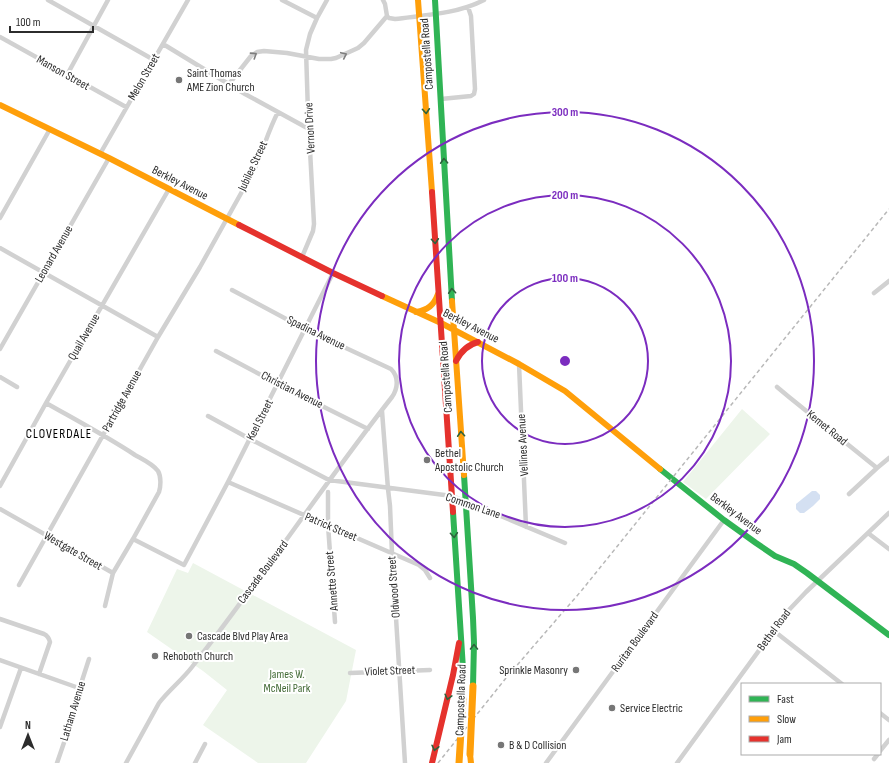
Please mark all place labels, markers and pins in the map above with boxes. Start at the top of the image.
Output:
place label: Saint Thomas AME Zion Church [186,66,255,95]
marker: Saint Thomas AME Zion Church [174,75,184,85]
centre of rings [558,354,572,368]
place label: Bethel Apostolic Church [434,446,504,475]
marker: Bethel Apostolic Church [422,455,432,465]
place label: Cascade Blvd Play Area [197,629,288,644]
marker: Cascade Blvd Play Area [184,631,194,641]
place label: Rehoboth Church [163,649,233,664]
marker: Rehoboth Church [150,651,160,661]
place label: Sprinkle Masonry [499,663,568,678]
marker: Sprinkle Masonry [571,665,581,675]
place label: Service Electric [620,701,683,716]
marker: Service Electric [607,703,617,713]
place label: B & D Collision [509,738,566,753]
marker: B & D Collision [496,740,506,750]

